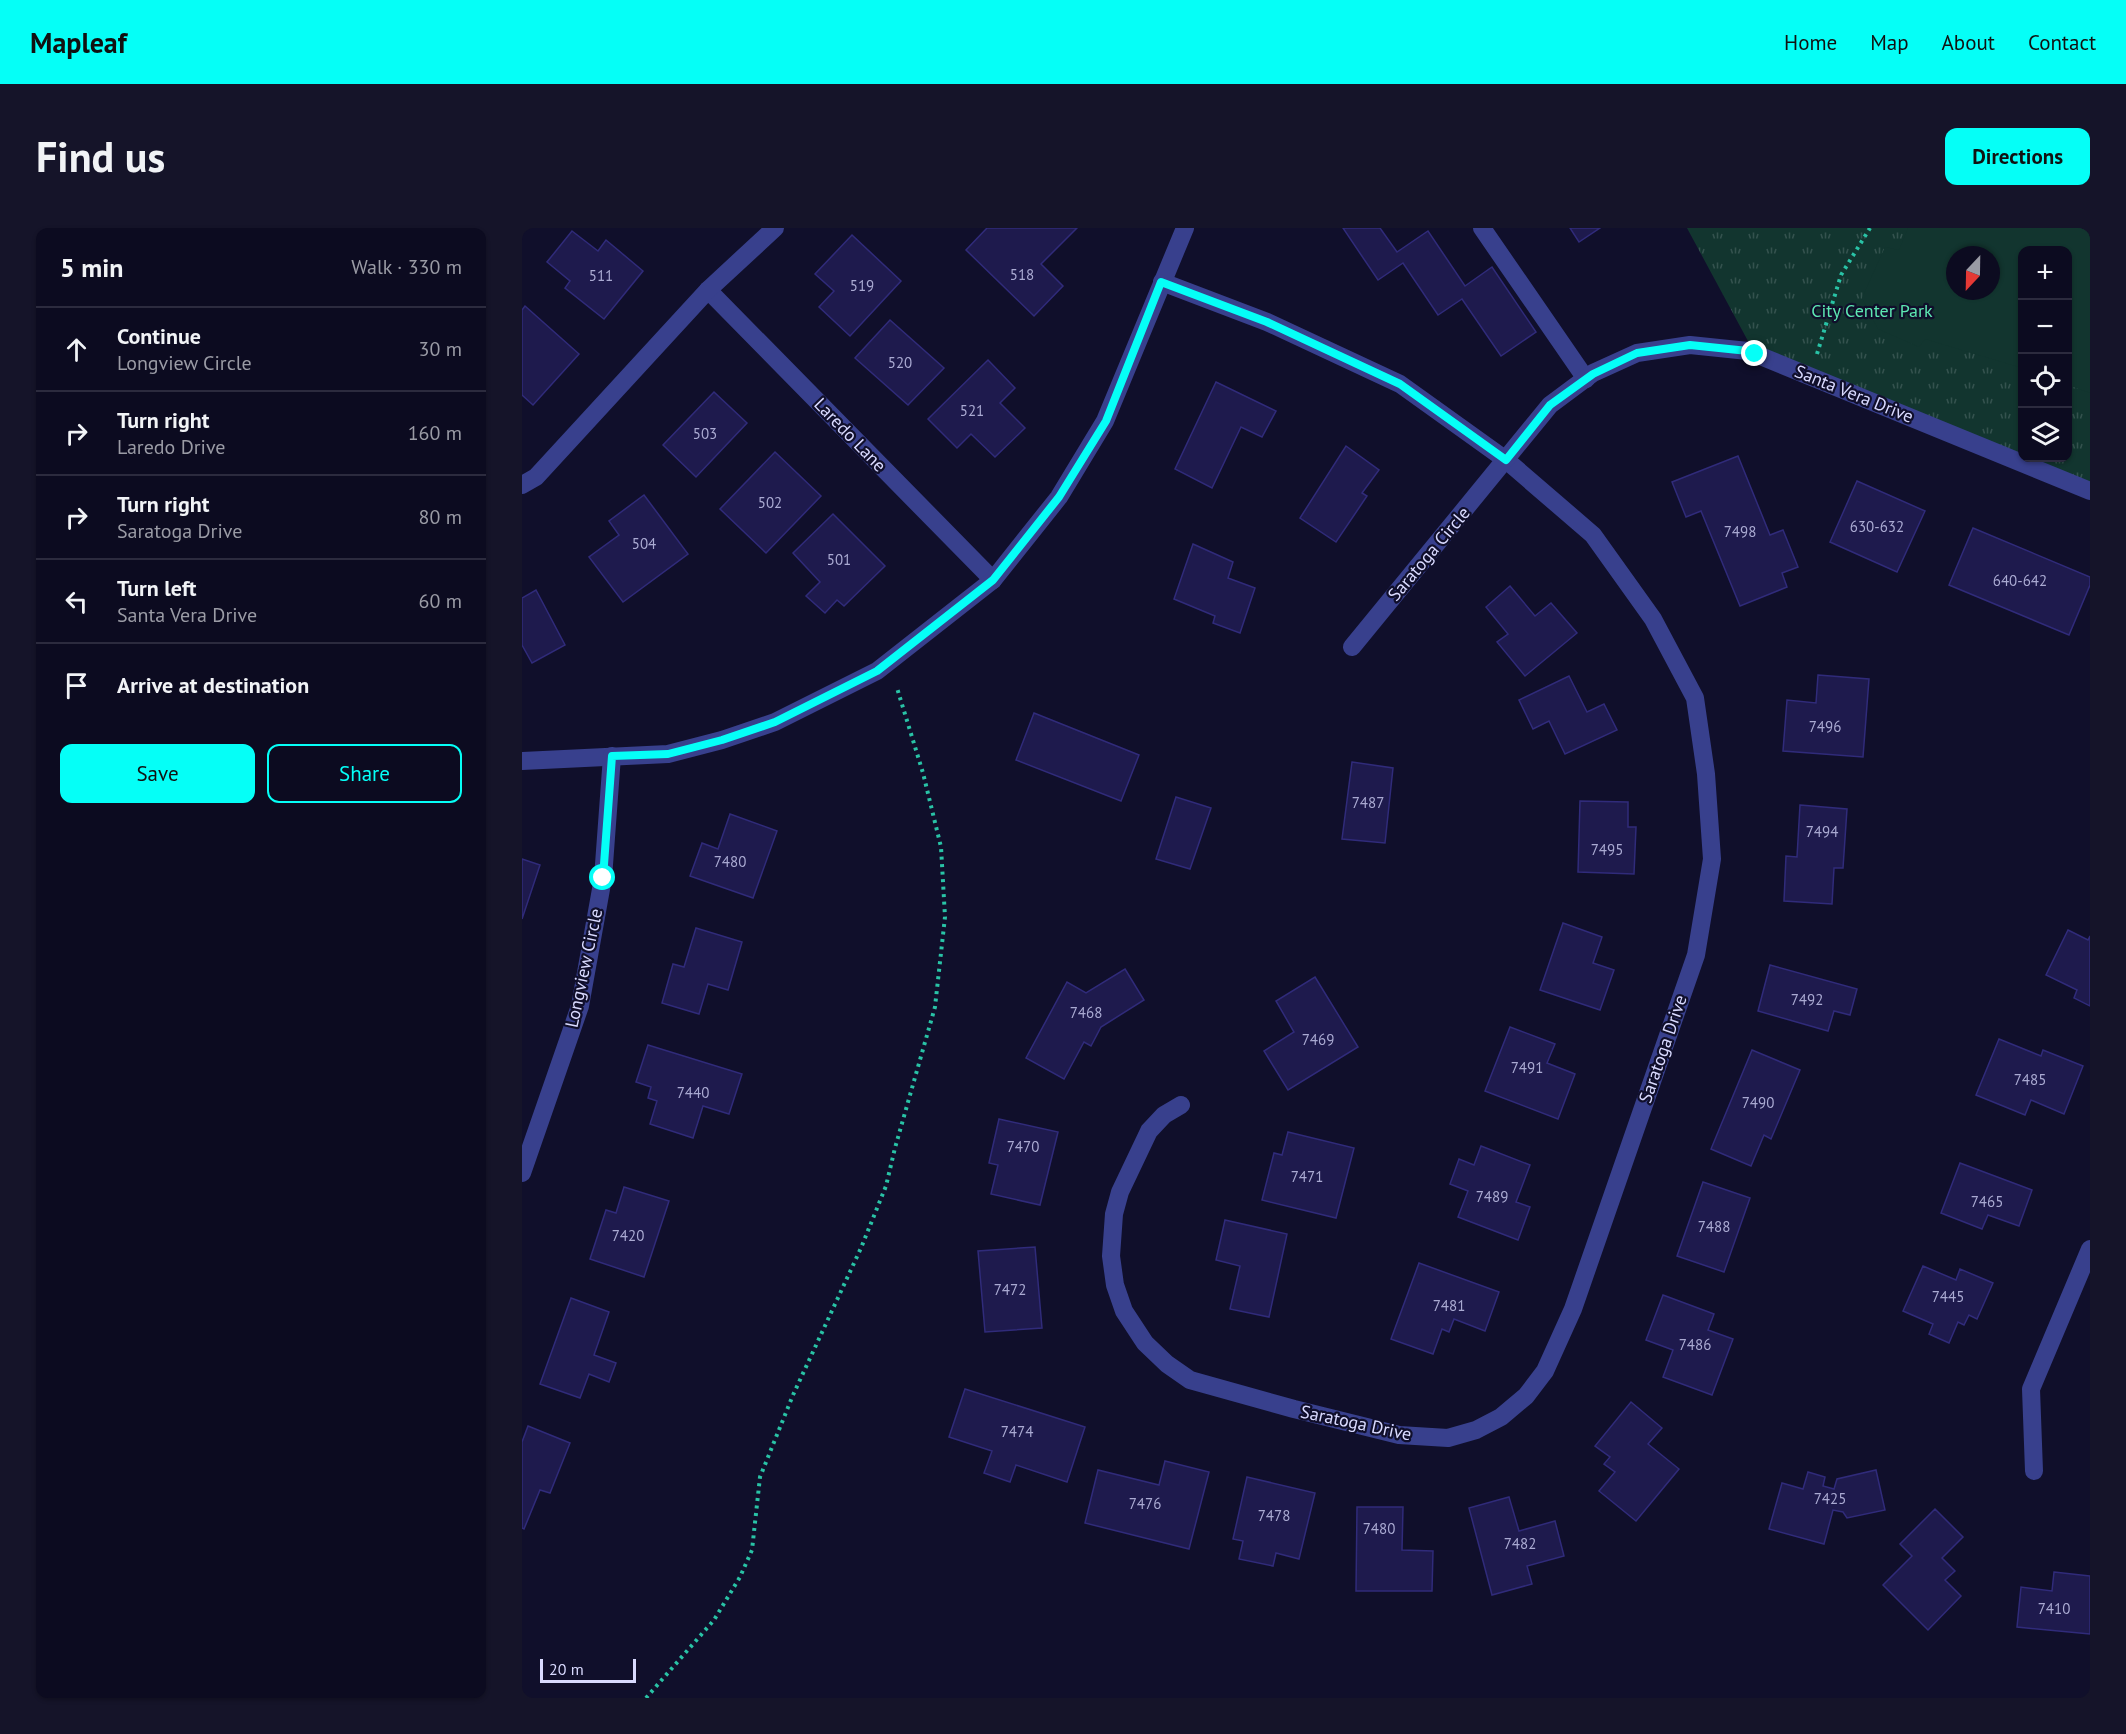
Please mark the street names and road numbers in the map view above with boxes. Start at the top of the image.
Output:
street label: Santa Vera Drive [1791,359,1917,428]
street label: Laredo Lane [809,393,891,477]
street label: Saratoga Circle [1382,502,1475,606]
street label: Longview Circle [560,906,607,1030]
street label: Saratoga Drive [1633,992,1692,1106]
street label: Saratoga Drive [1299,1400,1414,1445]

